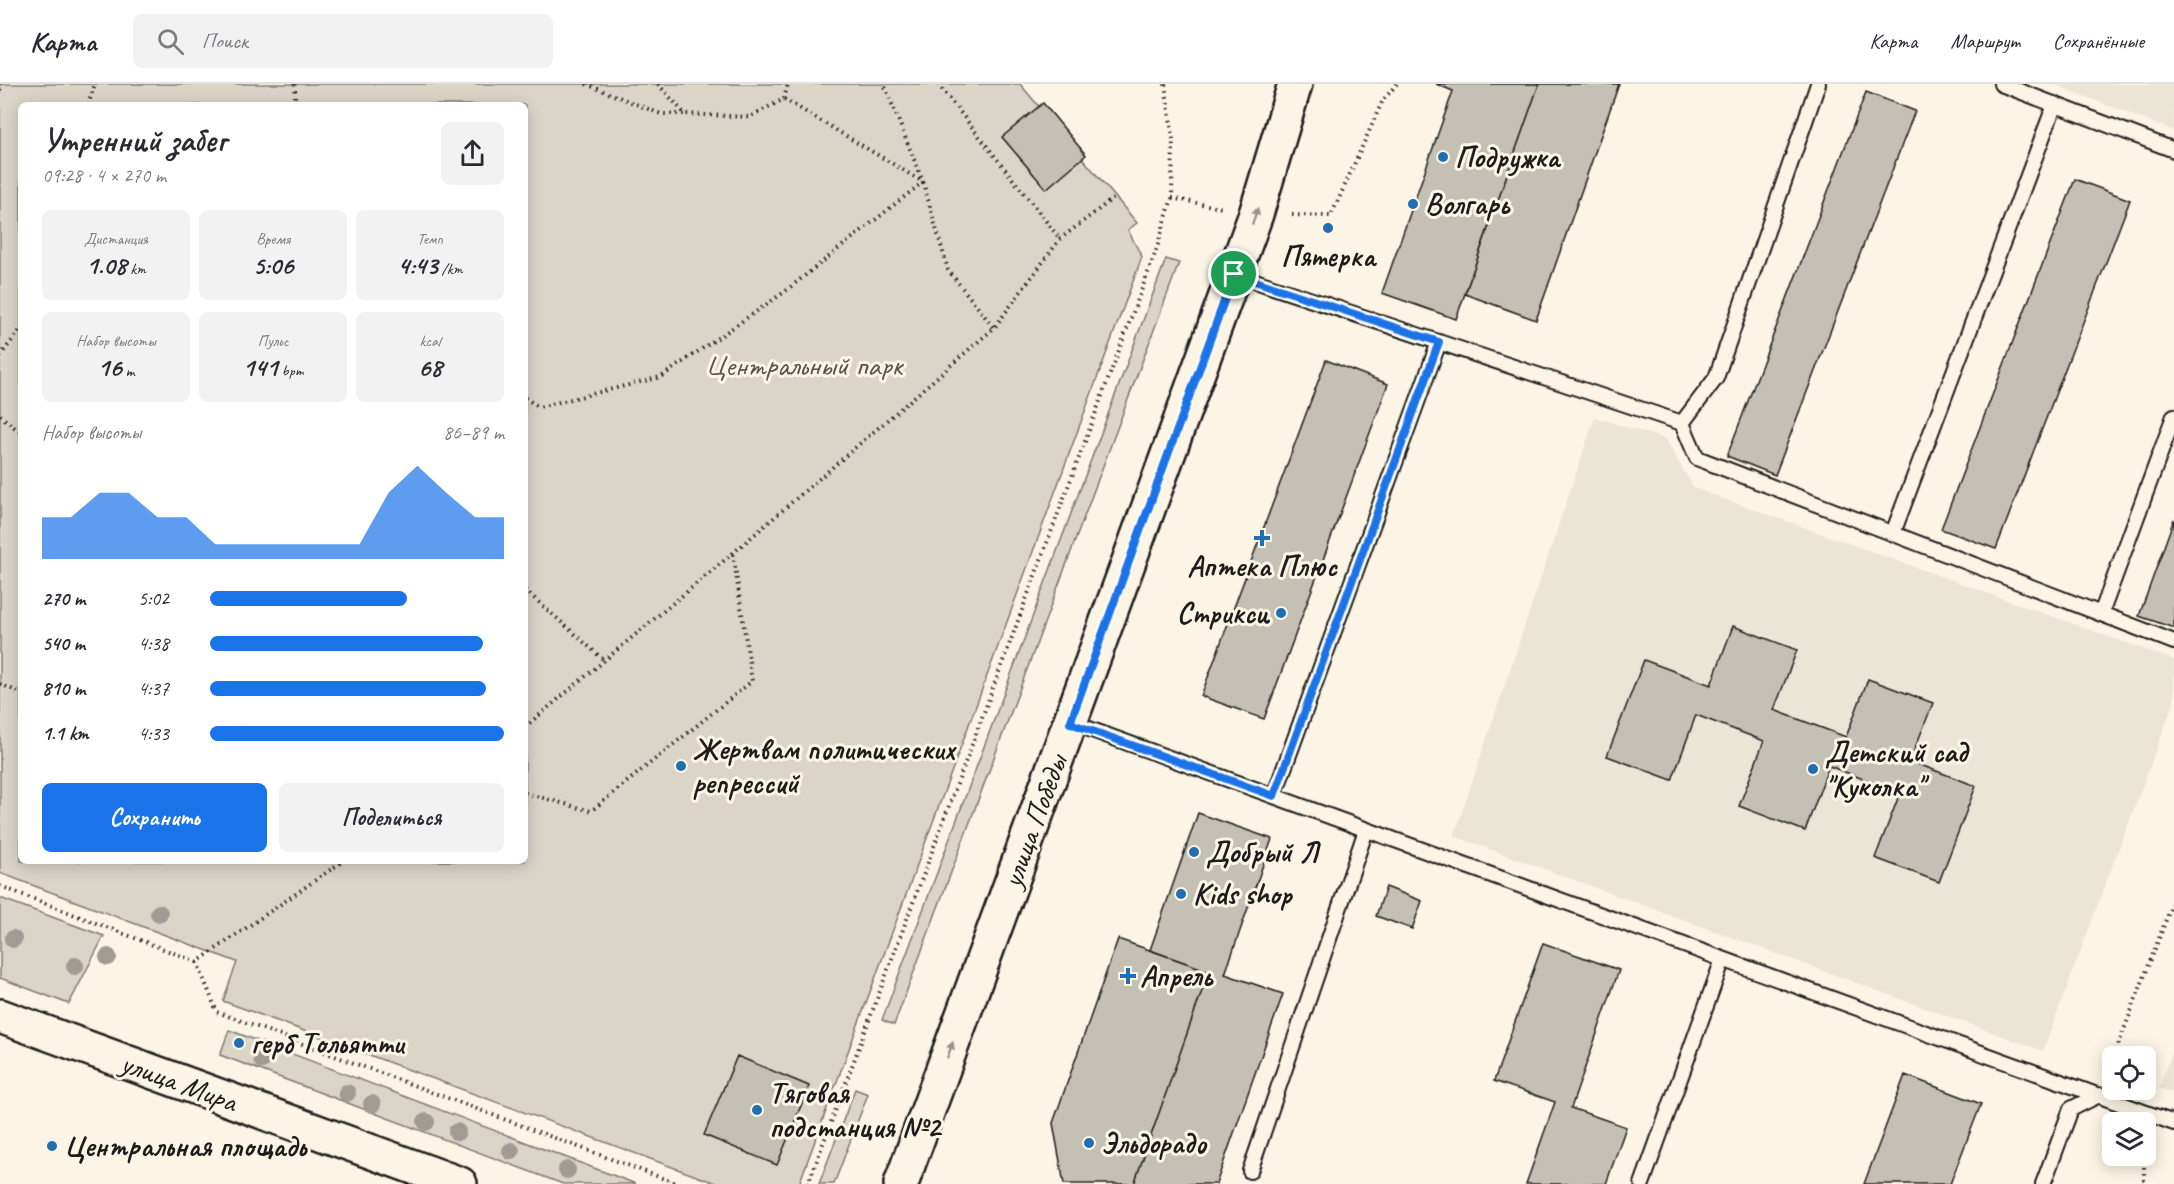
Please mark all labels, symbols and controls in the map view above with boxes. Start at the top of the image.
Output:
search box [133,14,553,68]
text: Карта [30,24,97,59]
icon: search [154,25,187,58]
text: Поиск [202,27,248,55]
text: Карта [1869,28,1918,54]
text: Маршрут [1951,28,2020,54]
text: Сохранённые [2053,28,2144,54]
text: Утренний забег [42,119,226,161]
button: share [441,122,504,185]
place label: Подружка [1455,138,1562,177]
marker: Подружка [1436,150,1450,164]
text: 09:28 · 4 × 270 m [42,163,166,188]
place label: Волгарь [1425,185,1511,223]
marker: Волгарь [1406,197,1420,211]
one-way arrow [1250,207,1260,225]
marker: Пятерка [1321,221,1335,235]
text: Дистанция [84,229,148,249]
text: Время [256,229,290,249]
text: Темп [417,229,443,249]
place label: Пятерка [1281,237,1378,275]
pin [1208,248,1259,299]
text: 1.08 [86,249,126,282]
text: 5:06 [253,249,293,282]
text: 4:43 [397,249,438,282]
icon: arrive [1217,257,1250,290]
text: km [126,259,146,279]
text: /km [438,259,463,279]
text: Набор высоты [76,331,156,351]
text: Пульс [258,331,288,351]
text: kcal [419,331,441,351]
park label: Центральный парк [705,346,905,384]
text: 16 [98,351,122,384]
text: 141 [243,351,278,384]
text: 68 [418,351,442,384]
text: m [122,361,134,381]
text: bpm [278,361,303,381]
text: Набор высоты [42,420,141,445]
text: 86–89 m [443,420,504,445]
marker: Аптека Плюс [1255,531,1269,545]
place label: Аптека Плюс [1187,547,1338,585]
text: 270 m [42,586,85,611]
text: 5:02 [138,586,169,611]
place label: Стрикси [1177,594,1270,632]
marker: Стрикси [1274,606,1288,620]
text: 540 m [42,631,85,656]
text: 4:38 [138,631,169,656]
text: 810 m [42,676,85,701]
text: 4:37 [138,676,169,701]
text: 1.1 km [42,721,89,746]
text: 4:33 [138,721,169,746]
place label: Жертвам политических репрессий [693,730,957,802]
place label: Детский сад "Куколка" [1825,733,1970,805]
street label: улица Победы [992,747,1076,894]
marker: Жертвам политических репрессий [674,759,688,773]
marker: Детский сад "Куколка" [1806,762,1820,776]
button: Сохранить [42,783,267,852]
button: Поделиться [279,783,504,852]
place label: Добрый Л [1206,833,1321,871]
marker: Добрый Л [1187,845,1201,859]
place label: Kids shop [1193,875,1294,913]
marker: Kids shop [1174,887,1188,901]
place label: Апрель [1140,957,1214,995]
marker: Апрель [1121,969,1135,983]
place label: герб Тольятти [251,1024,406,1062]
marker: герб Тольятти [232,1036,246,1050]
one-way arrow [946,1041,956,1059]
street label: улица Мира [114,1043,244,1121]
map controls [2102,1046,2156,1166]
button: locate [2102,1046,2156,1100]
place label: Тяговая подстанция №2 [769,1074,943,1146]
marker: Тяговая подстанция №2 [750,1103,764,1117]
button: layers [2102,1112,2156,1166]
place label: Эльдорадо [1101,1124,1208,1162]
place label: Центральная площадь [64,1127,308,1165]
marker: Эльдорадо [1082,1136,1096,1150]
marker: Центральная площадь [45,1139,59,1153]

